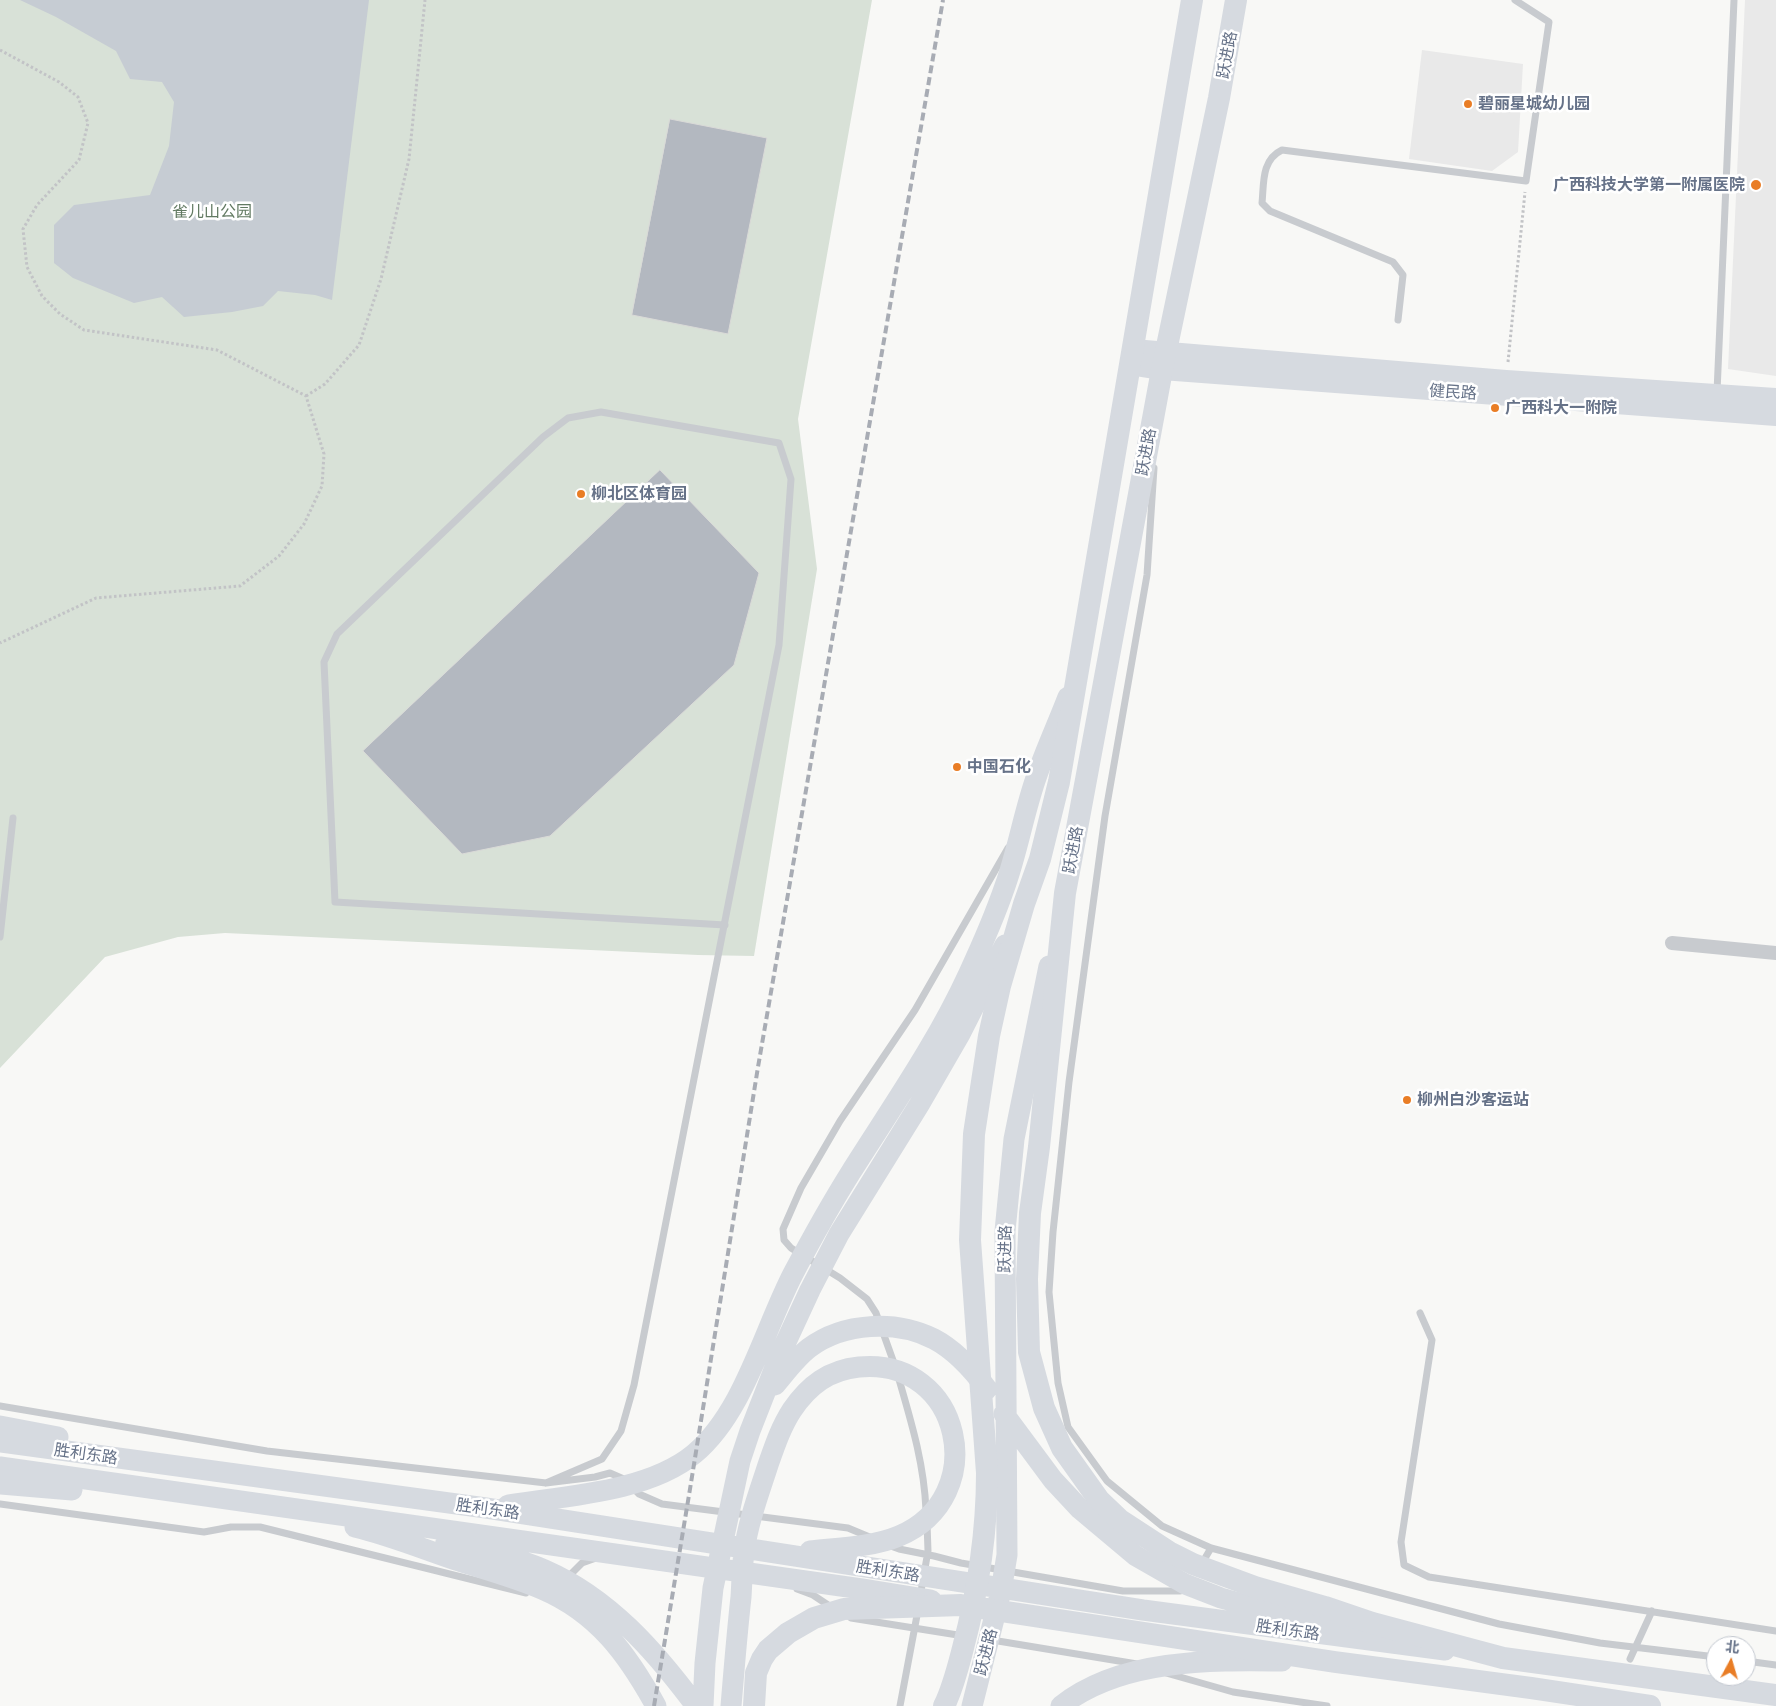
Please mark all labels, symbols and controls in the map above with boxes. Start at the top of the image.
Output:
street label: 跃进路 [1213,30,1241,80]
place label: 碧丽星城幼儿园 [1478,94,1590,114]
marker: 碧丽星城幼儿园 [1462,98,1474,110]
place label: 广西科技大学第一附属医院 [1553,175,1745,195]
marker: 广西科技大学第一附属医院 [1749,178,1763,192]
park label: 雀儿山公园 [172,202,252,222]
street label: 健民路 [1428,381,1478,403]
place label: 广西科大一附院 [1505,398,1617,418]
marker: 广西科大一附院 [1489,402,1501,414]
street label: 跃进路 [1132,427,1160,477]
place label: 柳北区体育园 [591,484,687,504]
marker: 柳北区体育园 [575,488,587,500]
place label: 中国石化 [967,757,1031,777]
marker: 中国石化 [951,761,963,773]
street label: 跃进路 [1059,825,1087,875]
place label: 柳州白沙客运站 [1417,1090,1529,1110]
marker: 柳州白沙客运站 [1401,1094,1413,1106]
street label: 跃进路 [995,1225,1015,1273]
street label: 胜利东路 [53,1440,119,1468]
street label: 胜利东路 [455,1495,521,1523]
street label: 胜利东路 [855,1557,921,1585]
street label: 胜利东路 [1255,1616,1321,1644]
street label: 跃进路 [971,1626,1001,1678]
north arrow [1706,1636,1756,1686]
text: 北 [1725,1637,1740,1656]

